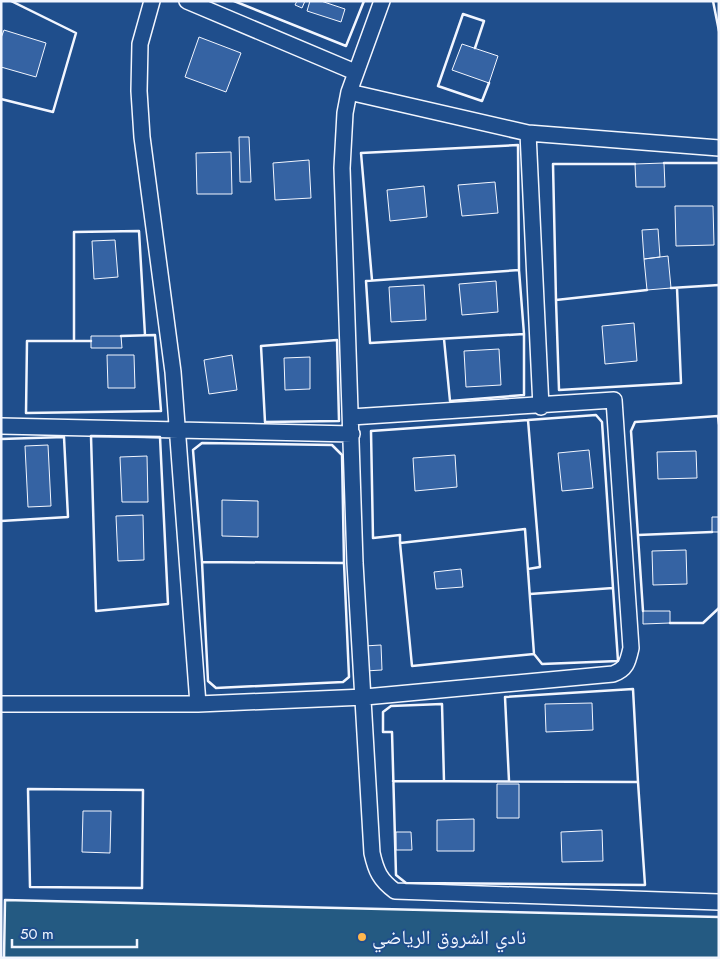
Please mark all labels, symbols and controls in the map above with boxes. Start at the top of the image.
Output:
scale bar [12,916,138,948]
text: 50 m [20,923,54,945]
place label: نادي الشروق الرياضي [372,923,526,953]
marker: نادي الشروق الرياضي [356,931,368,943]

